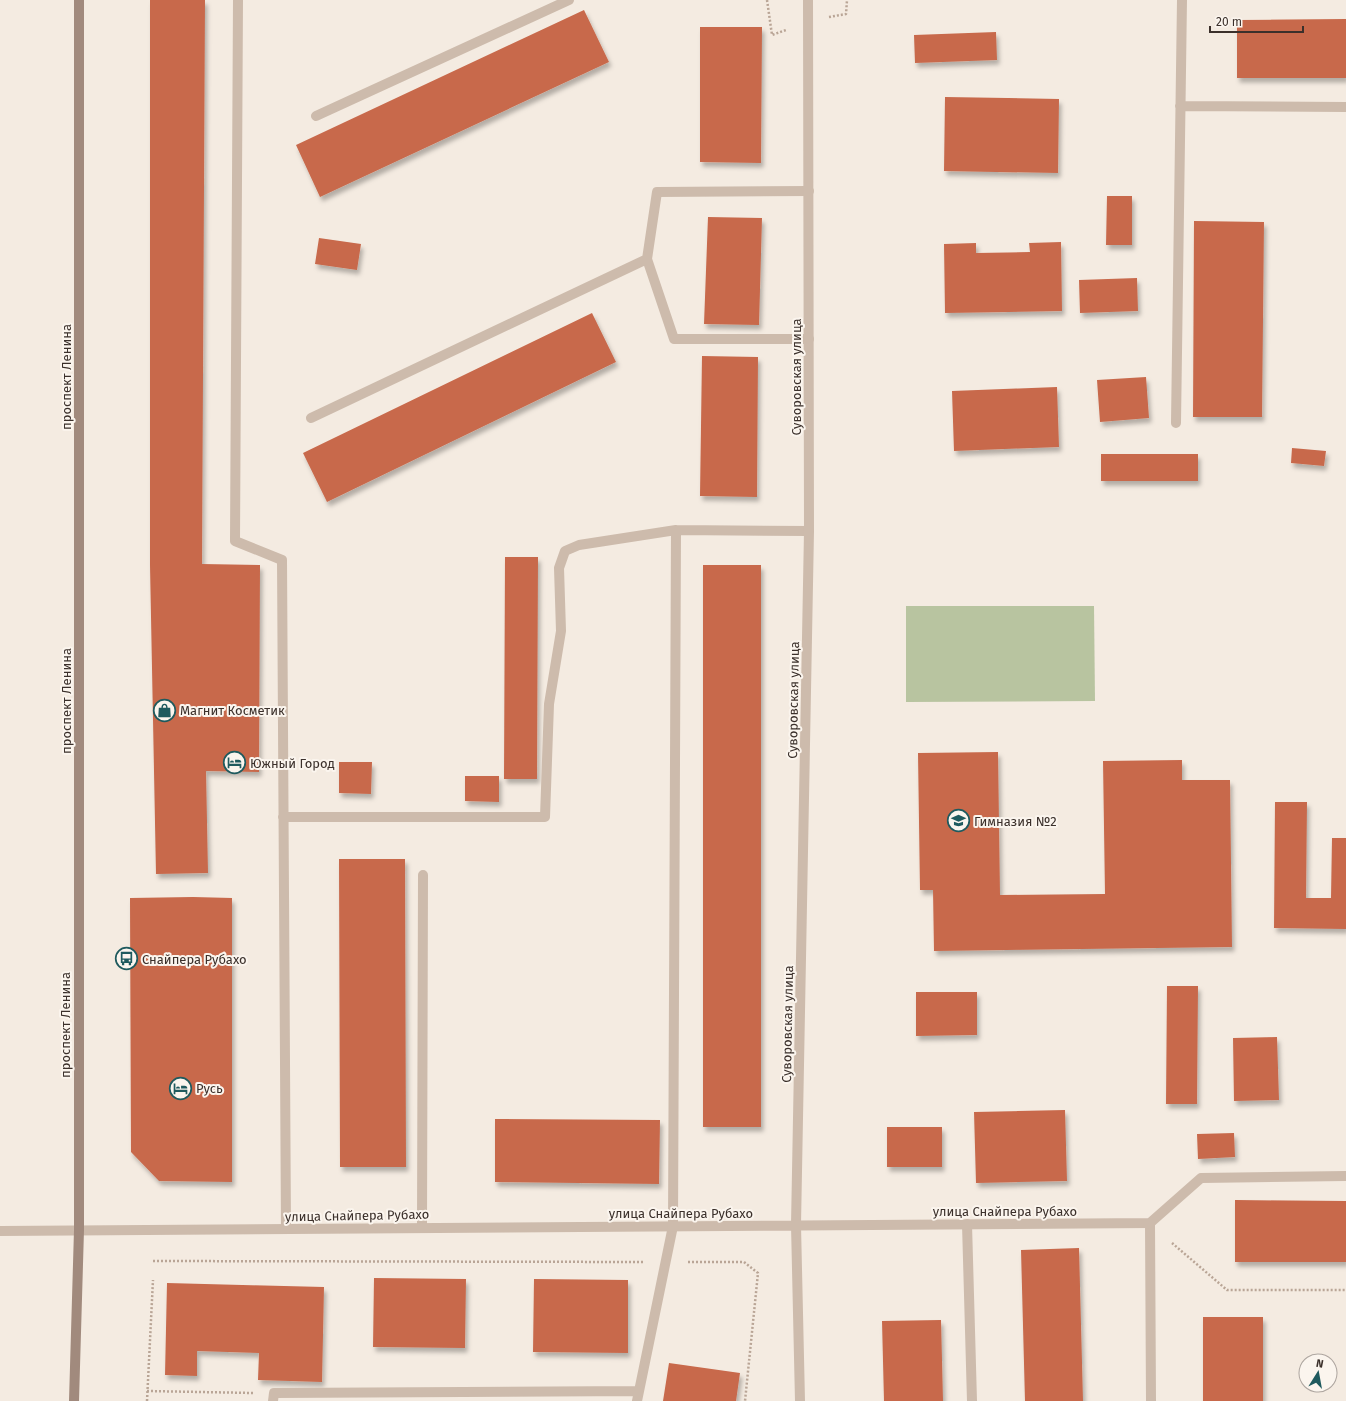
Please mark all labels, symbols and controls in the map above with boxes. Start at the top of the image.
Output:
scale bar [1210,8,1303,34]
text: 20 m [1216,15,1242,29]
street label: Суворовская улица [789,318,804,436]
street label: проспект Ленина [59,324,74,430]
street label: Суворовская улица [785,641,802,759]
street label: проспект Ленина [59,648,74,754]
shop icon: Магнит Косметик [152,697,178,723]
place label: Магнит Косметик [180,703,285,718]
hotel icon: Южный Город [222,750,248,776]
place label: Южный Город [250,756,335,771]
school or university icon: Гимназия №2 [946,808,972,834]
place label: Гимназия №2 [974,814,1057,829]
bus stop icon: Снайпера Рубахо [113,946,139,972]
place label: Снайпера Рубахо [142,952,247,967]
street label: Суворовская улица [779,965,796,1083]
street label: проспект Ленина [58,972,73,1078]
hotel icon: Русь [168,1075,194,1101]
place label: Русь [196,1081,223,1096]
street label: улица Снайпера Рубахо [933,1204,1077,1219]
street label: улица Снайпера Рубахо [609,1206,753,1221]
street label: улица Снайпера Рубахо [285,1207,429,1224]
north arrow [1298,1353,1338,1393]
text: N [1315,1357,1325,1371]

